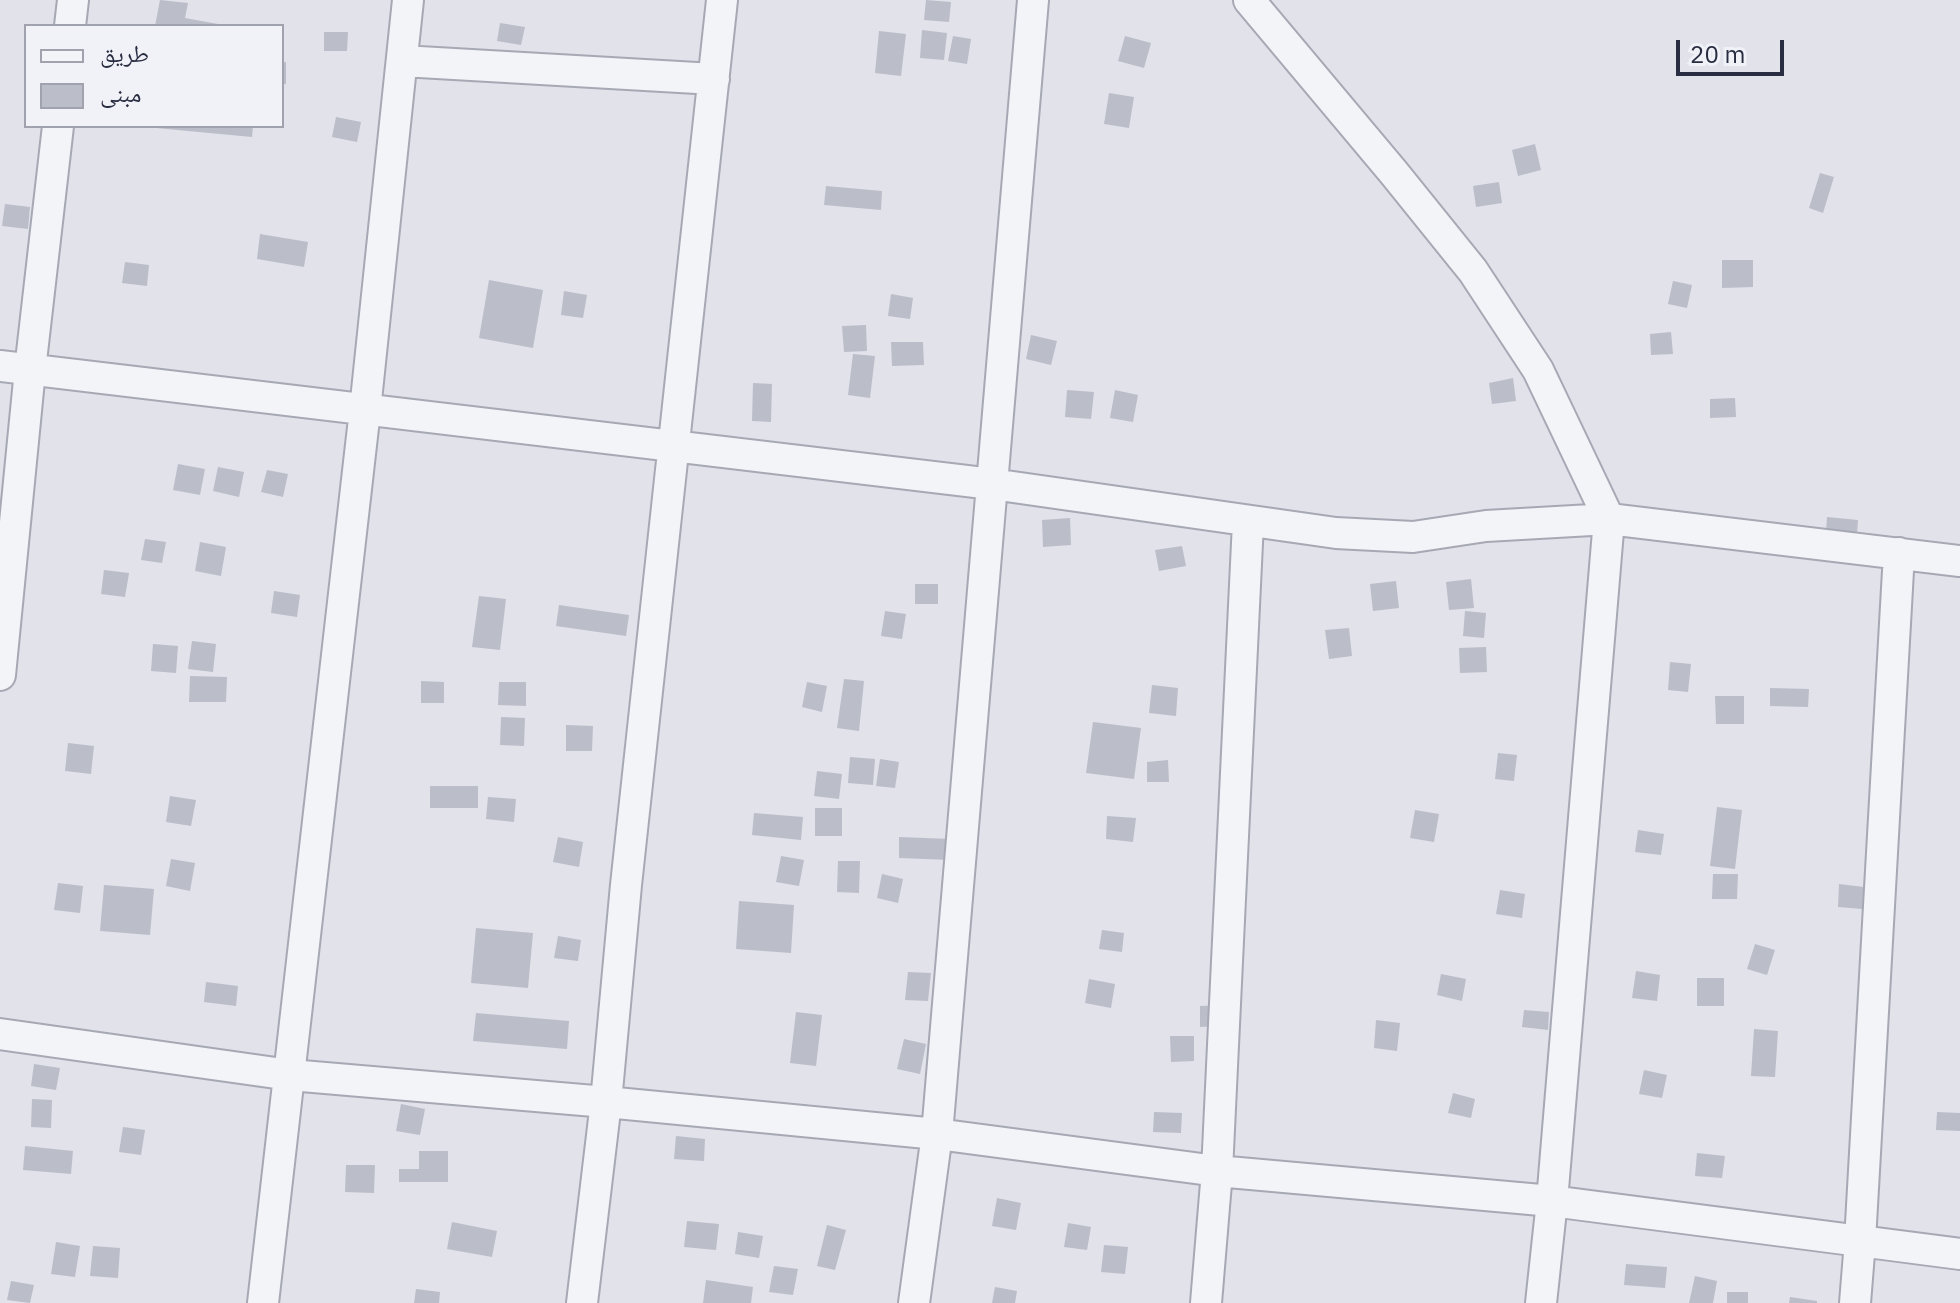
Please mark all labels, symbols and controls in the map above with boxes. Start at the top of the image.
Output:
legend [24,24,284,128]
scale bar [1680,24,1788,74]
text: طريق [100,37,149,69]
text: 20 m [1690,38,1745,70]
text: مبنى [100,77,141,109]

